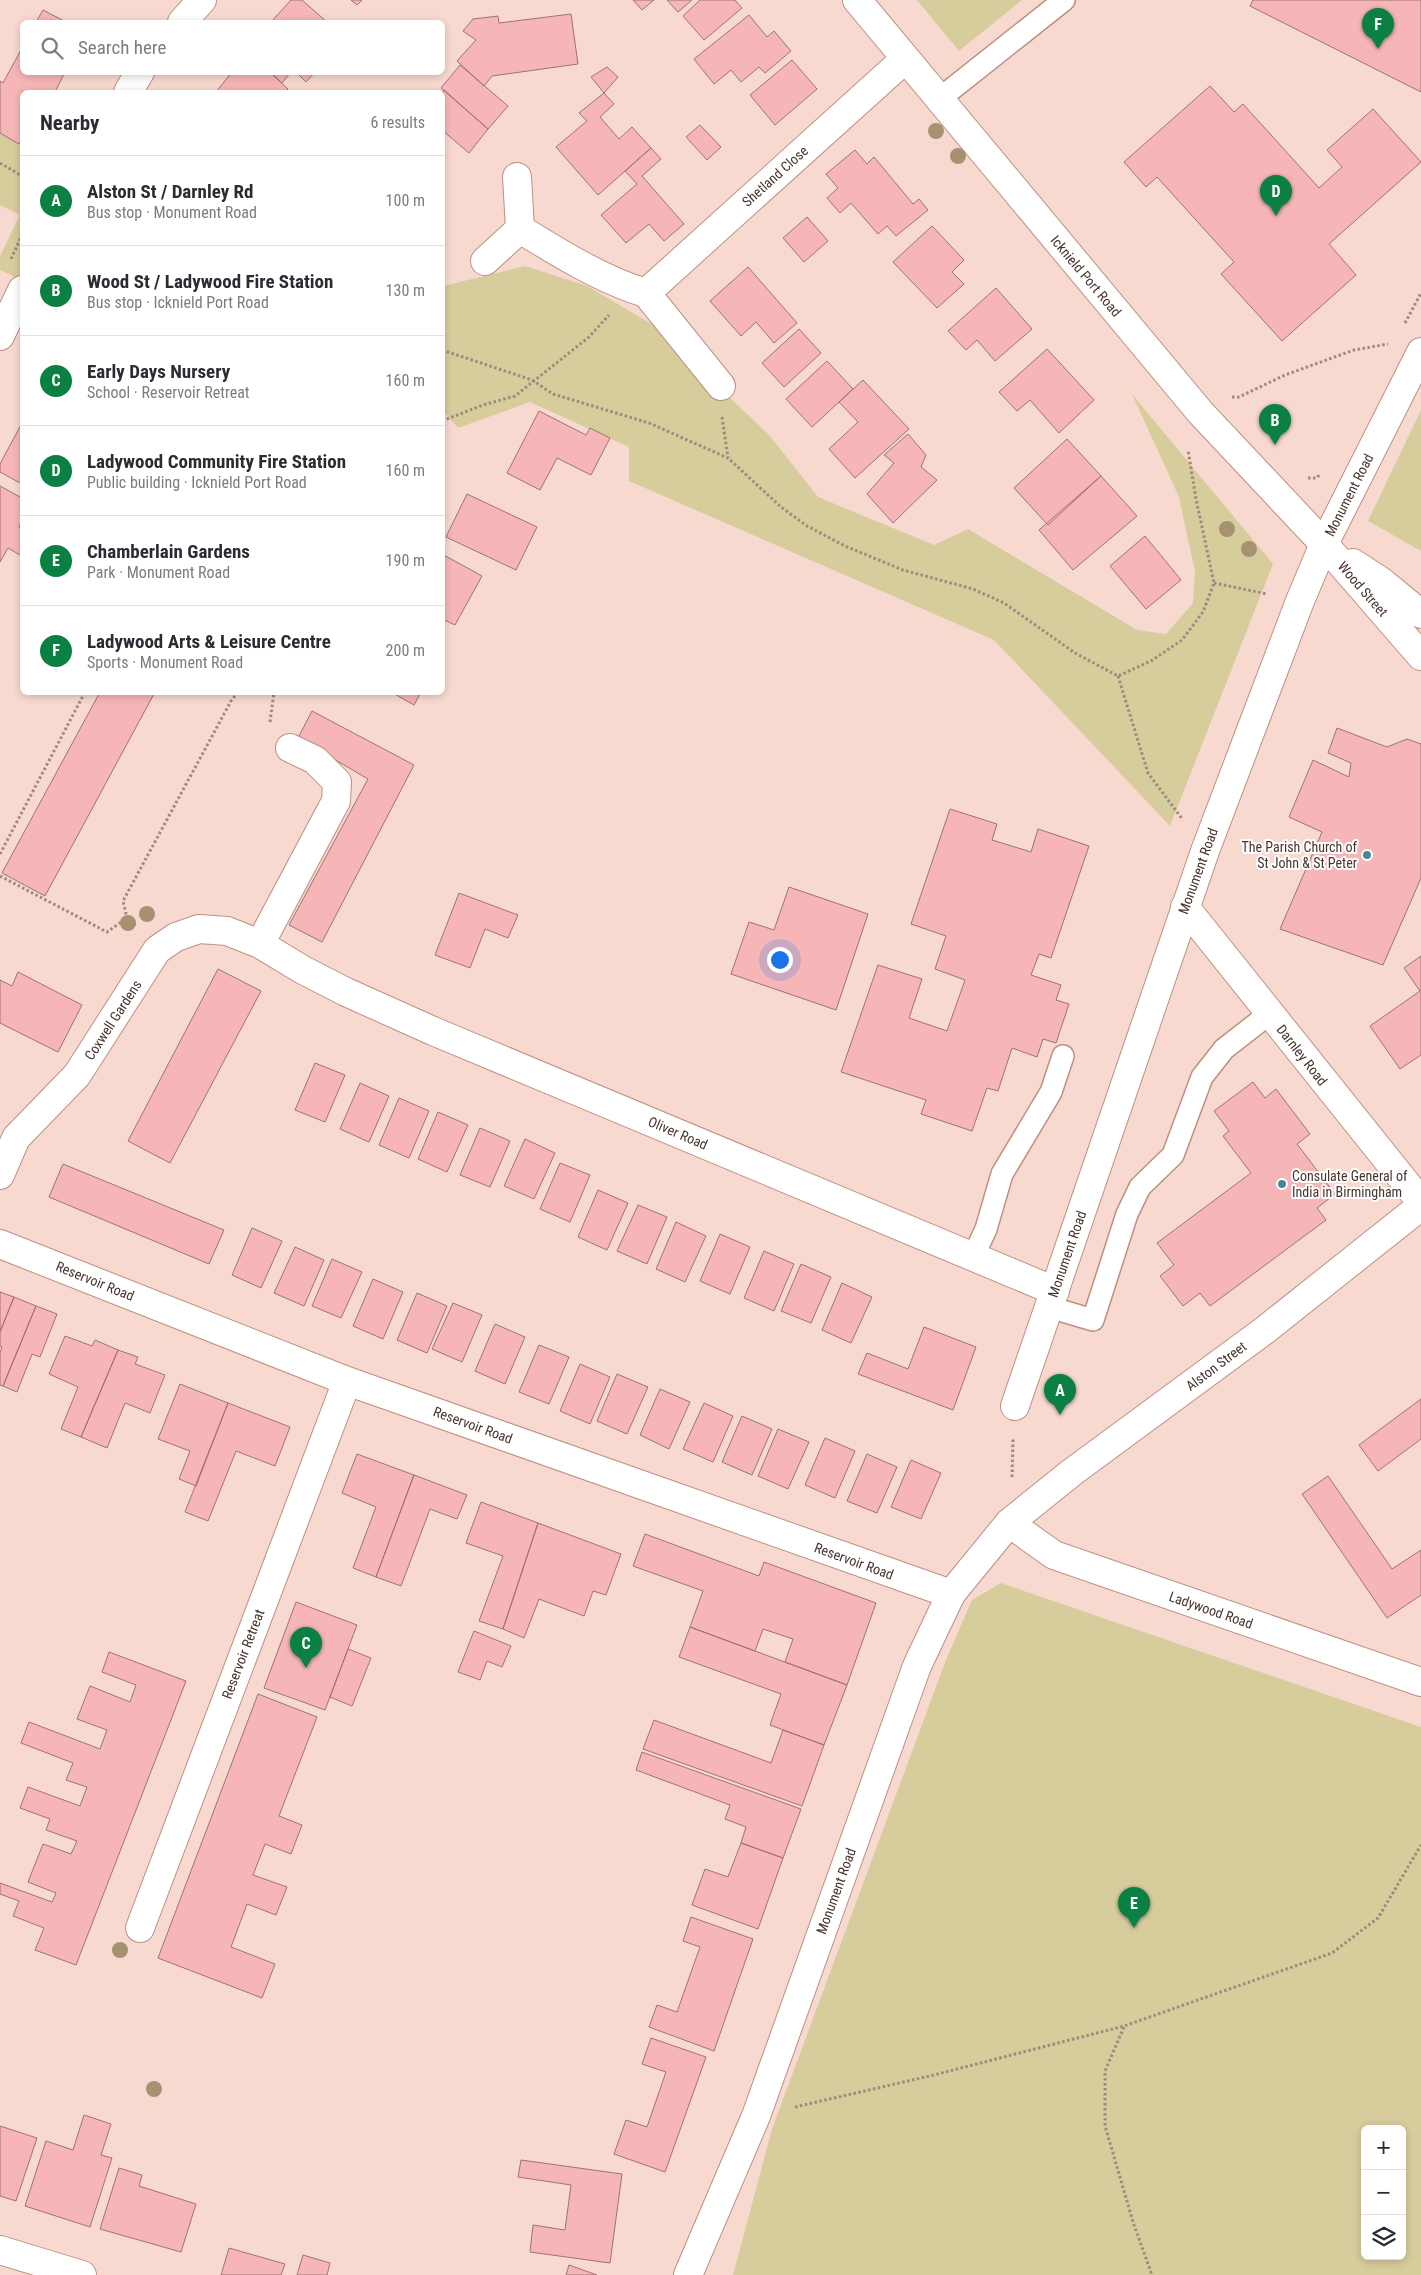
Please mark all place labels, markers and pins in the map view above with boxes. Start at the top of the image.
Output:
pin: F [1362,8,1394,49]
pin: D [1260,175,1292,216]
pin: B [1259,404,1291,445]
place label: The Parish Church of St John & St Peter [1241,839,1358,871]
marker: The Parish Church of St John & St Peter [1361,849,1373,861]
place label: Consulate General of India in Birmingham [1292,1168,1408,1200]
marker: Consulate General of India in Birmingham [1276,1178,1288,1190]
pin: A [1044,1374,1076,1415]
pin: C [290,1627,322,1668]
pin: E [1118,1887,1150,1928]

